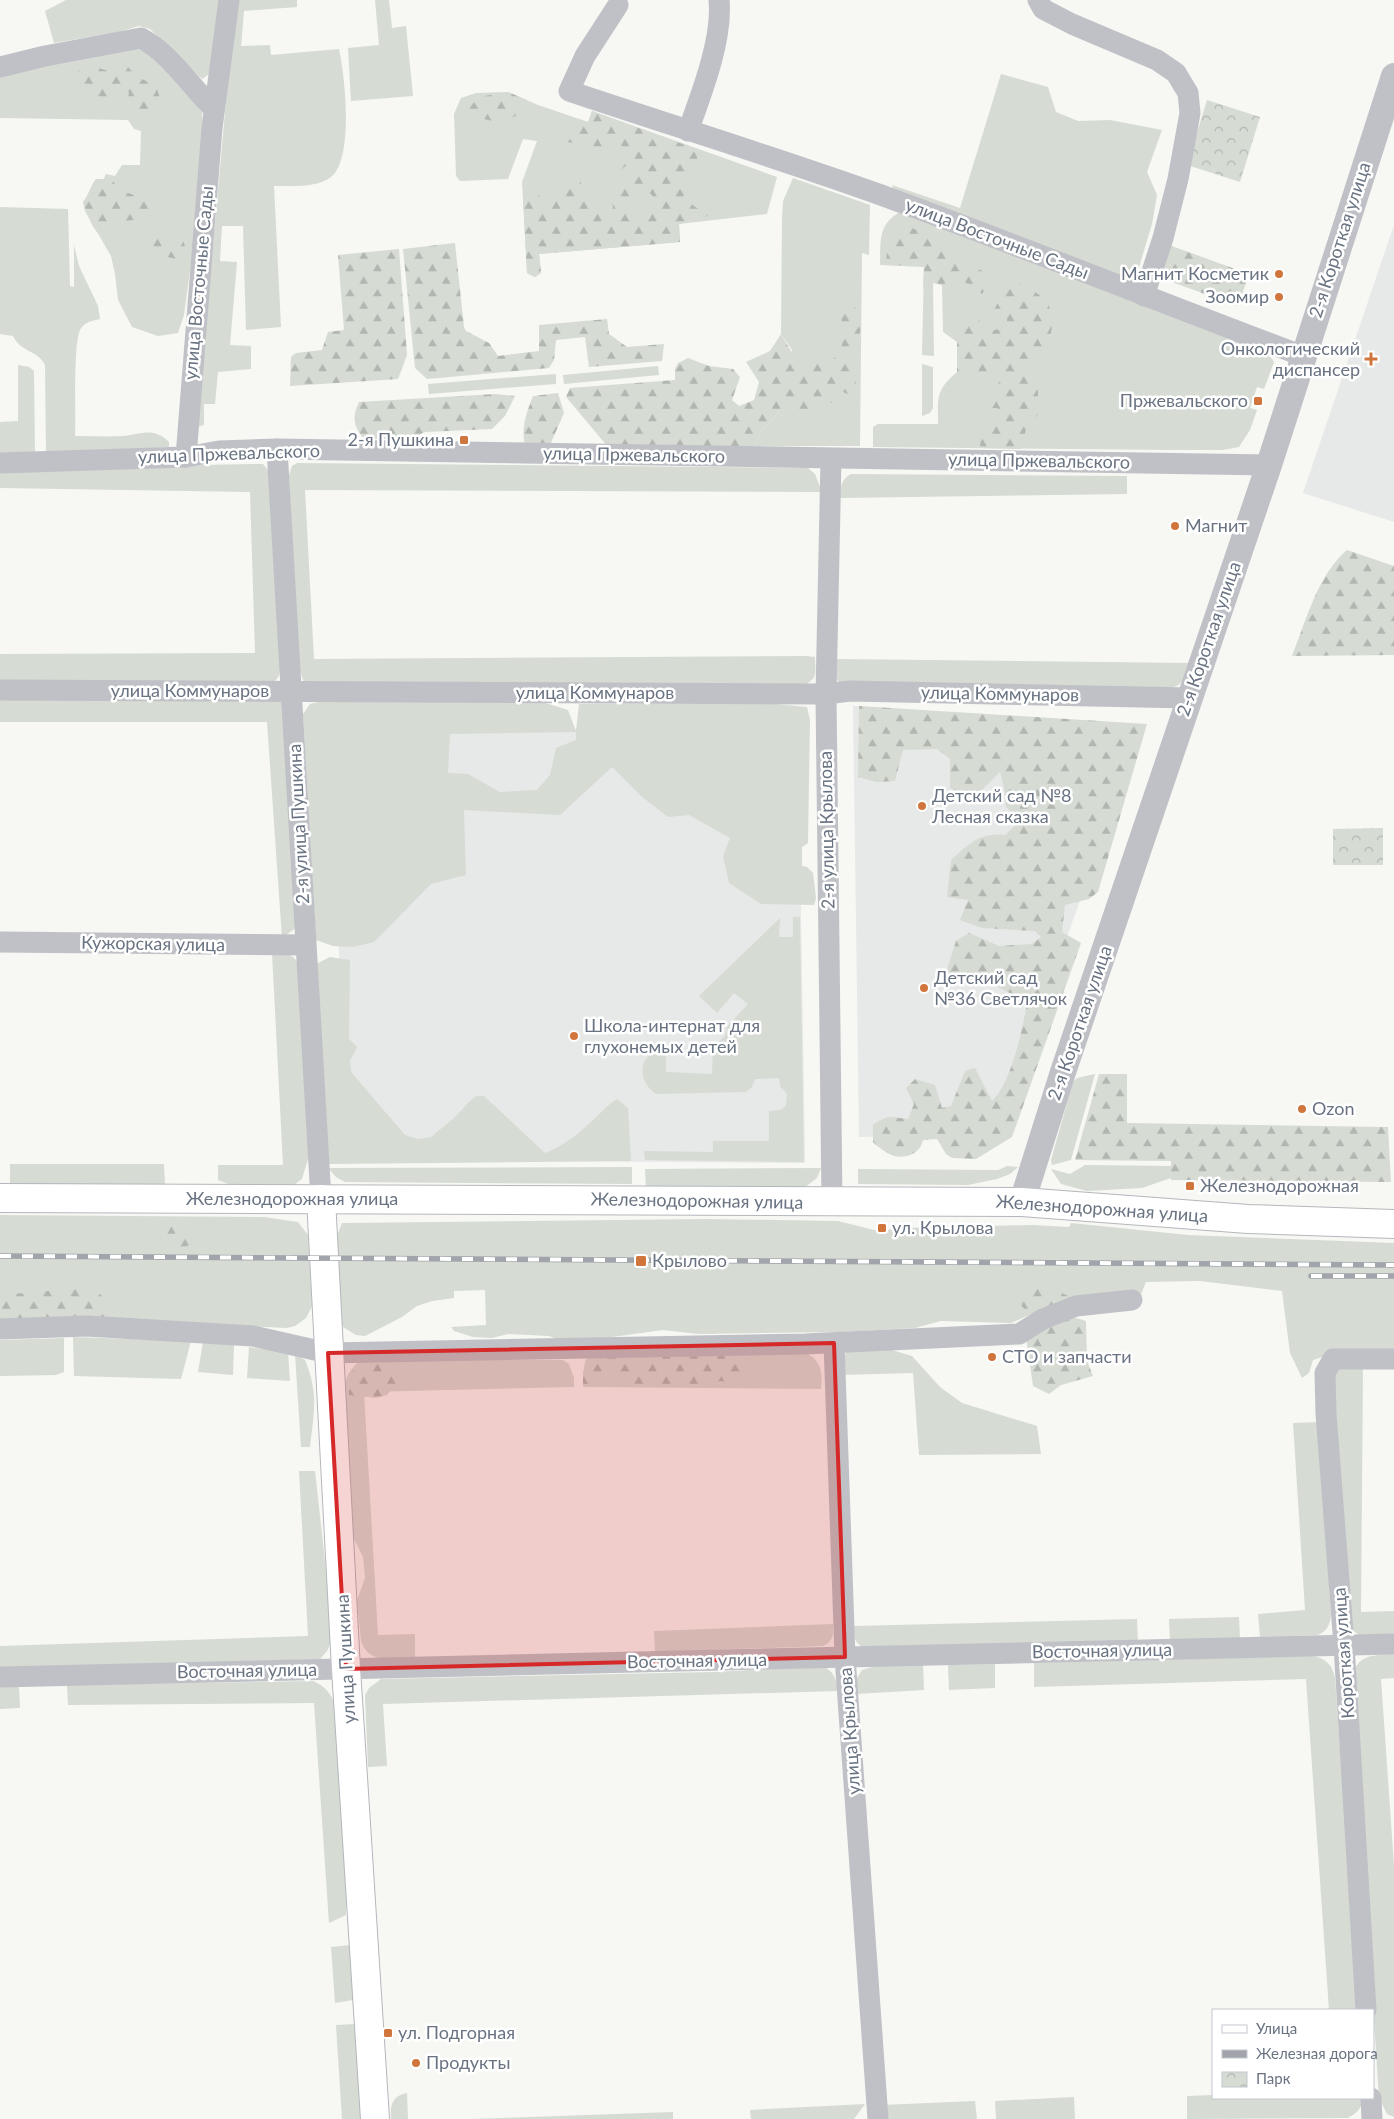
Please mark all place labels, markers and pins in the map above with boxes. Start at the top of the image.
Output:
place label: Магнит Косметик [1121,262,1270,284]
marker: Магнит Косметик [1273,268,1285,280]
place label: Зоомир [1205,285,1269,307]
marker: Зоомир [1273,291,1285,303]
place label: Онкологический диспансер [1221,337,1360,380]
marker: Онкологический диспансер [1364,352,1378,366]
place label: Пржевальского [1120,389,1248,411]
marker: Пржевальского [1252,395,1264,407]
place label: 2-я Пушкина [348,428,454,450]
marker: 2-я Пушкина [458,434,470,446]
place label: Магнит [1185,514,1247,536]
marker: Магнит [1169,520,1181,532]
place label: Детский сад №8 Лесная сказка [931,784,1072,827]
marker: Детский сад №8 Лесная сказка [916,800,928,812]
place label: Детский сад №36 Светлячок [934,966,1068,1009]
marker: Детский сад №36 Светлячок [918,982,930,994]
place label: Школа-интернат для глухонемых детей [584,1014,760,1057]
marker: Школа-интернат для глухонемых детей [568,1030,580,1042]
place label: Ozon [1312,1097,1354,1119]
marker: Ozon [1296,1103,1308,1115]
place label: Железнодорожная [1200,1174,1359,1196]
marker: Железнодорожная [1184,1180,1196,1192]
place label: ул. Крылова [892,1216,993,1238]
marker: ул. Крылова [876,1222,888,1234]
place label: Крылово [652,1249,727,1271]
marker: Крылово [634,1254,648,1268]
place label: СТО и запчасти [1002,1345,1132,1367]
marker: СТО и запчасти [986,1351,998,1363]
place label: ул. Подгорная [398,2021,515,2043]
marker: ул. Подгорная [382,2027,394,2039]
place label: Продукты [426,2051,510,2073]
marker: Продукты [410,2057,422,2069]

